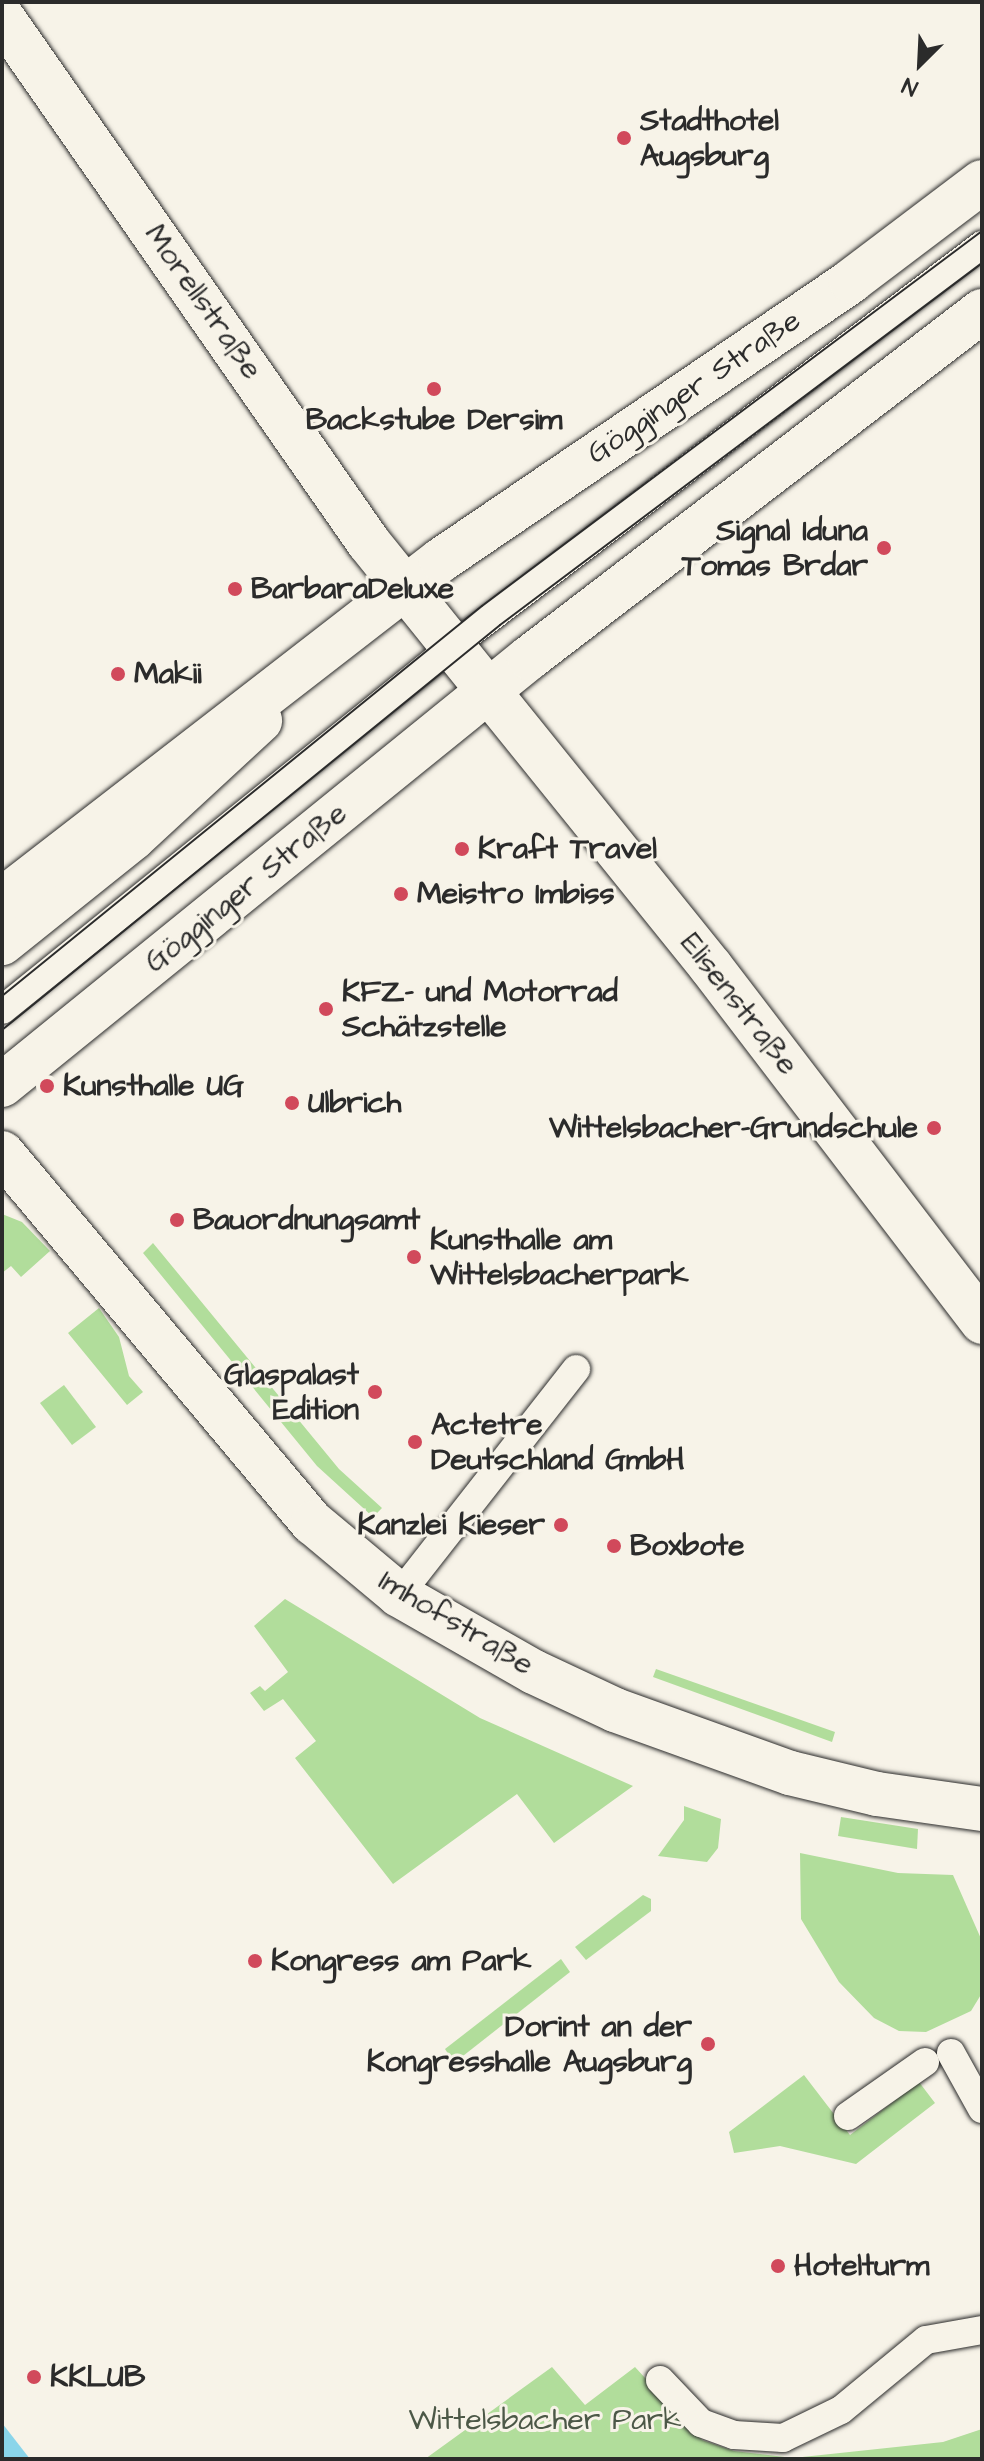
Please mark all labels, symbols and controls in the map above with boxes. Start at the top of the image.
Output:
north arrow [880,24,960,104]
text: N [897,69,923,103]
place label: Stadthotel Augsburg [640,103,779,174]
marker: Stadthotel Augsburg [615,129,633,147]
street label: Morellstraße [136,218,270,386]
street label: Gögginger Straße [581,302,807,472]
marker: Backstube Dersim [425,380,443,398]
place label: Backstube Dersim [306,402,562,438]
place label: Signal Iduna Tomas Brdar [682,513,868,584]
marker: Signal Iduna Tomas Brdar [875,539,893,557]
place label: BarbaraDeluxe [251,571,454,607]
marker: BarbaraDeluxe [226,580,244,598]
place label: Makii [134,656,202,692]
marker: Makii [109,665,127,683]
street label: Gögginger Straße [138,796,354,980]
place label: Kraft Travel [478,831,657,867]
marker: Kraft Travel [453,840,471,858]
place label: Meistro Imbiss [417,876,615,912]
marker: Meistro Imbiss [392,885,410,903]
street label: Elisenstraße [673,926,805,1082]
place label: KFZ- und Motorrad Schätzstelle [342,974,618,1044]
marker: KFZ- und Motorrad Schätzstelle [317,1000,335,1018]
place label: Kunsthalle UG [63,1068,244,1104]
marker: Kunsthalle UG [38,1077,56,1095]
place label: Ulbrich [308,1085,401,1121]
marker: Ulbrich [283,1094,301,1112]
place label: Wittelsbacher-Grundschule [549,1110,918,1146]
marker: Wittelsbacher-Grundschule [925,1119,943,1137]
place label: Bauordnungsamt [193,1202,420,1238]
marker: Bauordnungsamt [168,1211,186,1229]
place label: Kunsthalle am Wittelsbacherpark [430,1222,689,1292]
marker: Kunsthalle am Wittelsbacherpark [405,1248,423,1266]
place label: Glaspalast Edition [224,1357,359,1428]
marker: Glaspalast Edition [366,1383,384,1401]
place label: Actetre Deutschland GmbH [431,1407,684,1478]
marker: Actetre Deutschland GmbH [406,1433,424,1451]
place label: Kanzlei Kieser [357,1507,545,1543]
marker: Kanzlei Kieser [552,1516,570,1534]
place label: Boxbote [630,1528,744,1564]
marker: Boxbote [605,1537,623,1555]
street label: Imhofstraße [372,1563,540,1683]
place label: Kongress am Park [271,1943,531,1979]
marker: Kongress am Park [246,1952,264,1970]
place label: Dorint an der Kongresshalle Augsburg [367,2009,692,2080]
marker: Dorint an der Kongresshalle Augsburg [699,2035,717,2053]
place label: Hotelturm [794,2248,929,2284]
marker: Hotelturm [769,2257,787,2275]
place label: KKLUB [50,2359,145,2395]
marker: KKLUB [25,2368,43,2386]
park label: Wittelsbacher Park [408,2402,682,2438]

